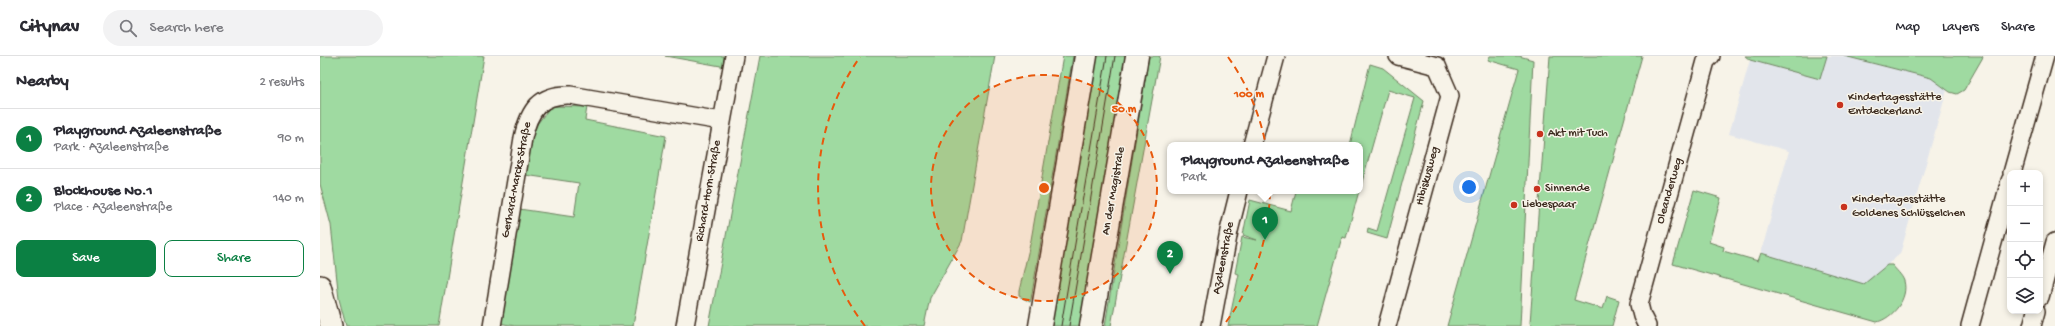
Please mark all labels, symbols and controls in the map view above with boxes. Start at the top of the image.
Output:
search box [103,10,383,46]
text: Citynav [20,16,79,39]
icon: search [117,17,139,39]
text: Search here [149,19,223,37]
text: Map [1896,19,1920,36]
text: Layers [1942,19,1979,36]
text: Share [2001,19,2035,36]
text: Nearby [16,72,69,92]
text: 2 results [259,75,304,90]
text: 100 m [1233,88,1264,102]
place label: Kindertagesstätte Entdeckerland [1848,91,1942,119]
marker: Kindertagesstätte Entdeckerland [1835,100,1845,110]
text: 50 m [1112,103,1137,117]
street label: Gerhard-Marcks-Straße [499,120,535,239]
text: Playground Azaleenstraße [54,122,221,140]
place label: Akt mit Tuch [1548,127,1608,141]
marker: Akt mit Tuch [1535,129,1545,139]
text: 1 [26,131,32,146]
text: 90 m [278,131,304,146]
street label: Richard-Horn-Straße [693,138,725,243]
text: Park · Azaleenstraße [54,140,169,155]
popup [1167,142,1363,194]
street label: An der Magistrale [1099,145,1129,236]
street label: Hibiskusweg [1413,145,1443,207]
text: Playground Azaleenstraße [1181,152,1349,170]
street label: Oleanderweg [1654,156,1686,226]
text: Park [1181,170,1206,185]
map controls [2007,170,2043,314]
button: + [2007,170,2043,206]
your location [1459,177,1479,197]
centre of rings [1037,181,1051,195]
text: Blockhouse No.1 [54,182,153,200]
place label: Sinnende [1545,182,1590,196]
marker: Sinnende [1532,184,1542,194]
text: 2 [26,191,32,206]
text: 140 m [273,191,304,206]
place label: Kindertagesstätte Goldenes Schlüsselchen [1852,193,1966,221]
place label: Liebespaar [1522,198,1577,212]
text: Place · Azaleenstraße [54,200,172,215]
marker: Liebespaar [1509,200,1519,210]
marker: Kindertagesstätte Goldenes Schlüsselchen [1839,202,1849,212]
button: − [2007,206,2043,242]
pin: 1 [1252,207,1278,240]
street label: Azaleenstraße [1210,220,1238,295]
button: Save [16,240,156,277]
button: Share [164,240,304,277]
pin: 2 [1157,241,1183,274]
button: locate [2007,242,2043,278]
button: layers [2007,278,2043,314]

